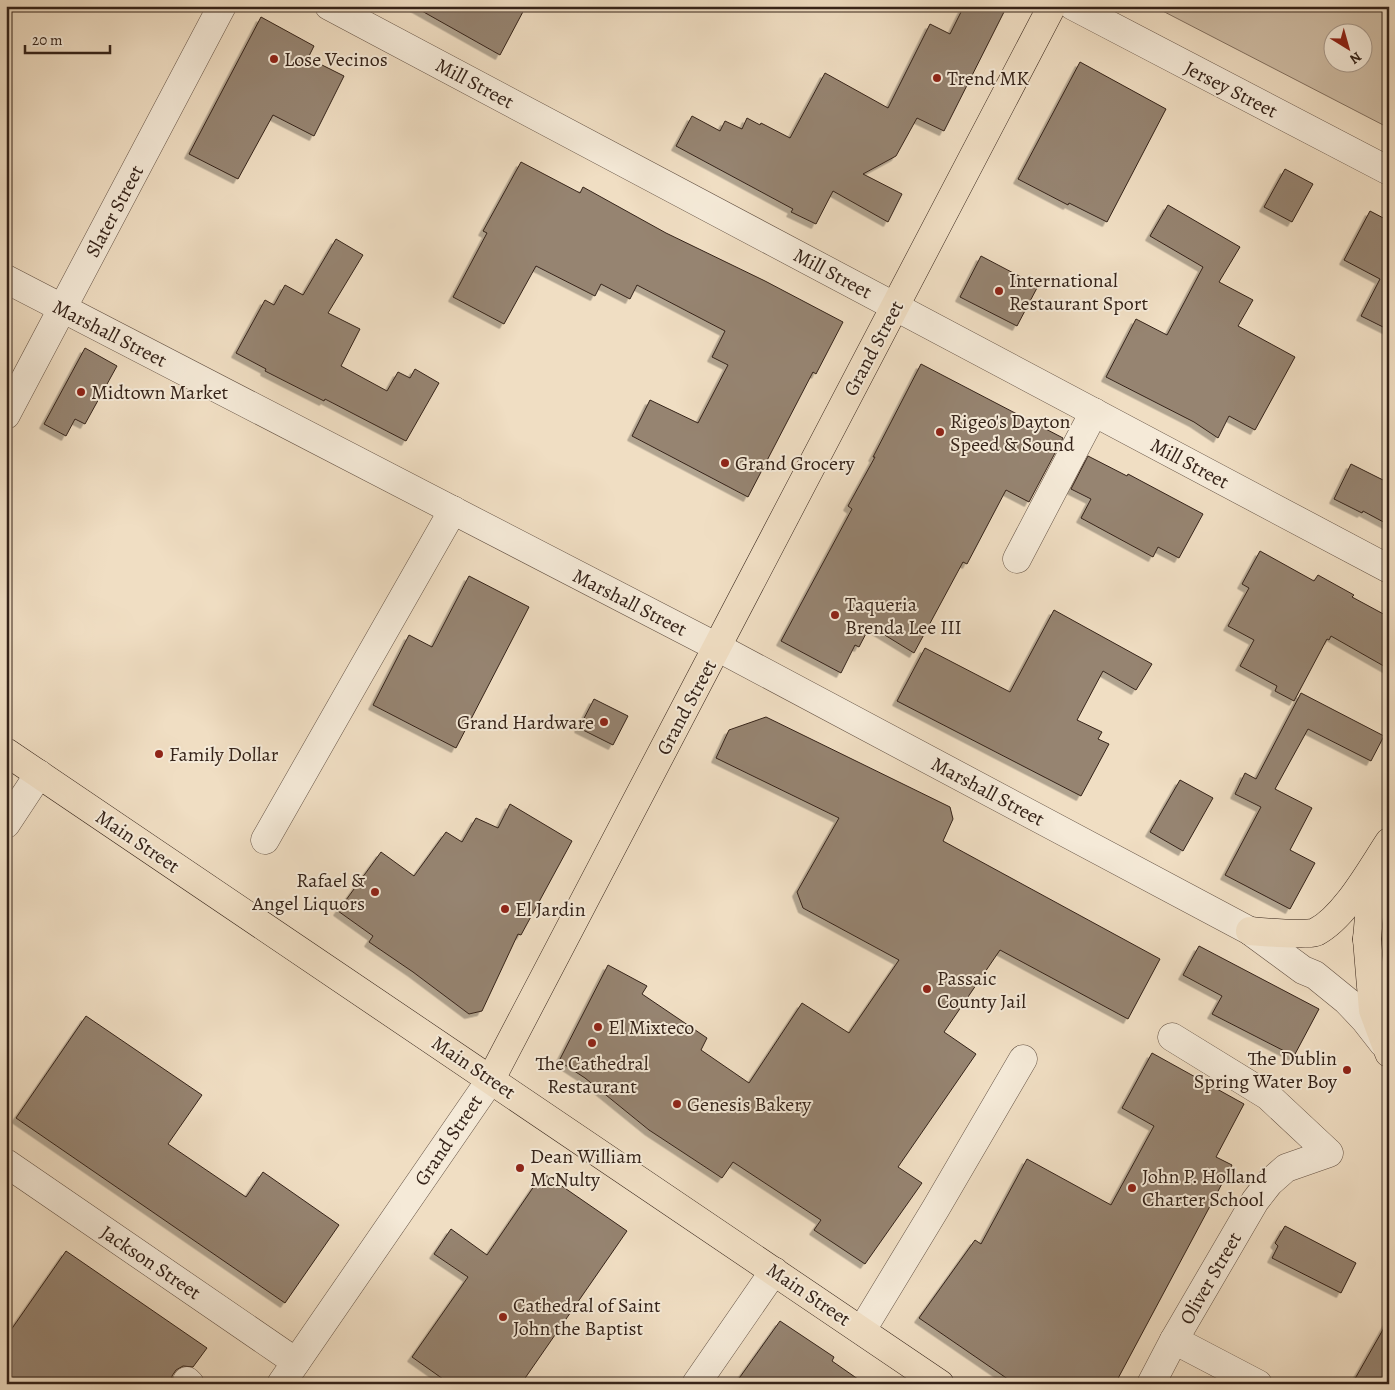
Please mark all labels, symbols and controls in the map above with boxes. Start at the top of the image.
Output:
scale bar [25,22,110,54]
north arrow [1322,22,1372,72]
text: 20 m [32,30,63,50]
place label: Lose Vecinos [284,46,388,73]
text: N [1346,47,1365,69]
street label: Mill Street [431,52,519,116]
marker: Lose Vecinos [268,53,280,65]
street label: Jersey Street [1179,54,1282,125]
place label: Trend MK [947,65,1029,92]
marker: Trend MK [931,72,943,84]
street label: Slater Street [79,160,150,262]
street label: Mill Street [789,242,877,306]
place label: International Restaurant Sport [1009,267,1148,317]
marker: International Restaurant Sport [993,285,1005,297]
street label: Marshall Street [48,293,172,374]
street label: Grand Street [837,295,910,401]
place label: Midtown Market [91,379,229,406]
marker: Midtown Market [75,386,87,398]
place label: Rigeo's Dayton Speed & Sound [950,408,1075,458]
marker: Rigeo's Dayton Speed & Sound [934,426,946,438]
street label: Mill Street [1146,432,1234,496]
place label: Grand Grocery [735,450,856,477]
marker: Grand Grocery [719,457,731,469]
street label: Marshall Street [568,562,692,643]
place label: Taqueria Brenda Lee III [845,591,962,641]
marker: Taqueria Brenda Lee III [829,609,841,621]
street label: Grand Street [650,654,723,760]
place label: Grand Hardware [457,709,594,736]
marker: Grand Hardware [598,716,610,728]
place label: Family Dollar [169,741,279,768]
marker: Family Dollar [153,748,165,760]
street label: Marshall Street [926,750,1049,833]
street label: Main Street [90,803,185,880]
place label: Rafael & Angel Liquors [251,867,366,917]
marker: Rafael & Angel Liquors [369,886,381,898]
place label: El Jardin [515,896,586,923]
marker: El Jardin [499,903,511,915]
place label: Passaic County Jail [937,965,1026,1015]
marker: Passaic County Jail [921,983,933,995]
place label: El Mixteco [608,1014,694,1041]
marker: El Mixteco [592,1021,604,1033]
street label: Main Street [426,1029,521,1106]
marker: The Cathedral Restaurant [586,1037,598,1049]
place label: The Dublin Spring Water Boy [1194,1045,1338,1095]
place label: The Cathedral Restaurant [535,1050,649,1100]
marker: The Dublin Spring Water Boy [1341,1064,1353,1076]
street label: Grand Street [408,1089,489,1191]
place label: Genesis Bakery [687,1091,812,1118]
marker: Genesis Bakery [671,1098,683,1110]
place label: Dean William McNulty [530,1143,642,1193]
marker: Dean William McNulty [514,1162,526,1174]
place label: John P. Holland Charter School [1142,1163,1267,1213]
marker: John P. Holland Charter School [1126,1182,1138,1194]
street label: Jackson Street [95,1219,207,1306]
street label: Oliver Street [1173,1227,1248,1329]
street label: Main Street [761,1256,856,1333]
place label: Cathedral of Saint John the Baptist [513,1292,661,1342]
marker: Cathedral of Saint John the Baptist [497,1311,509,1323]

